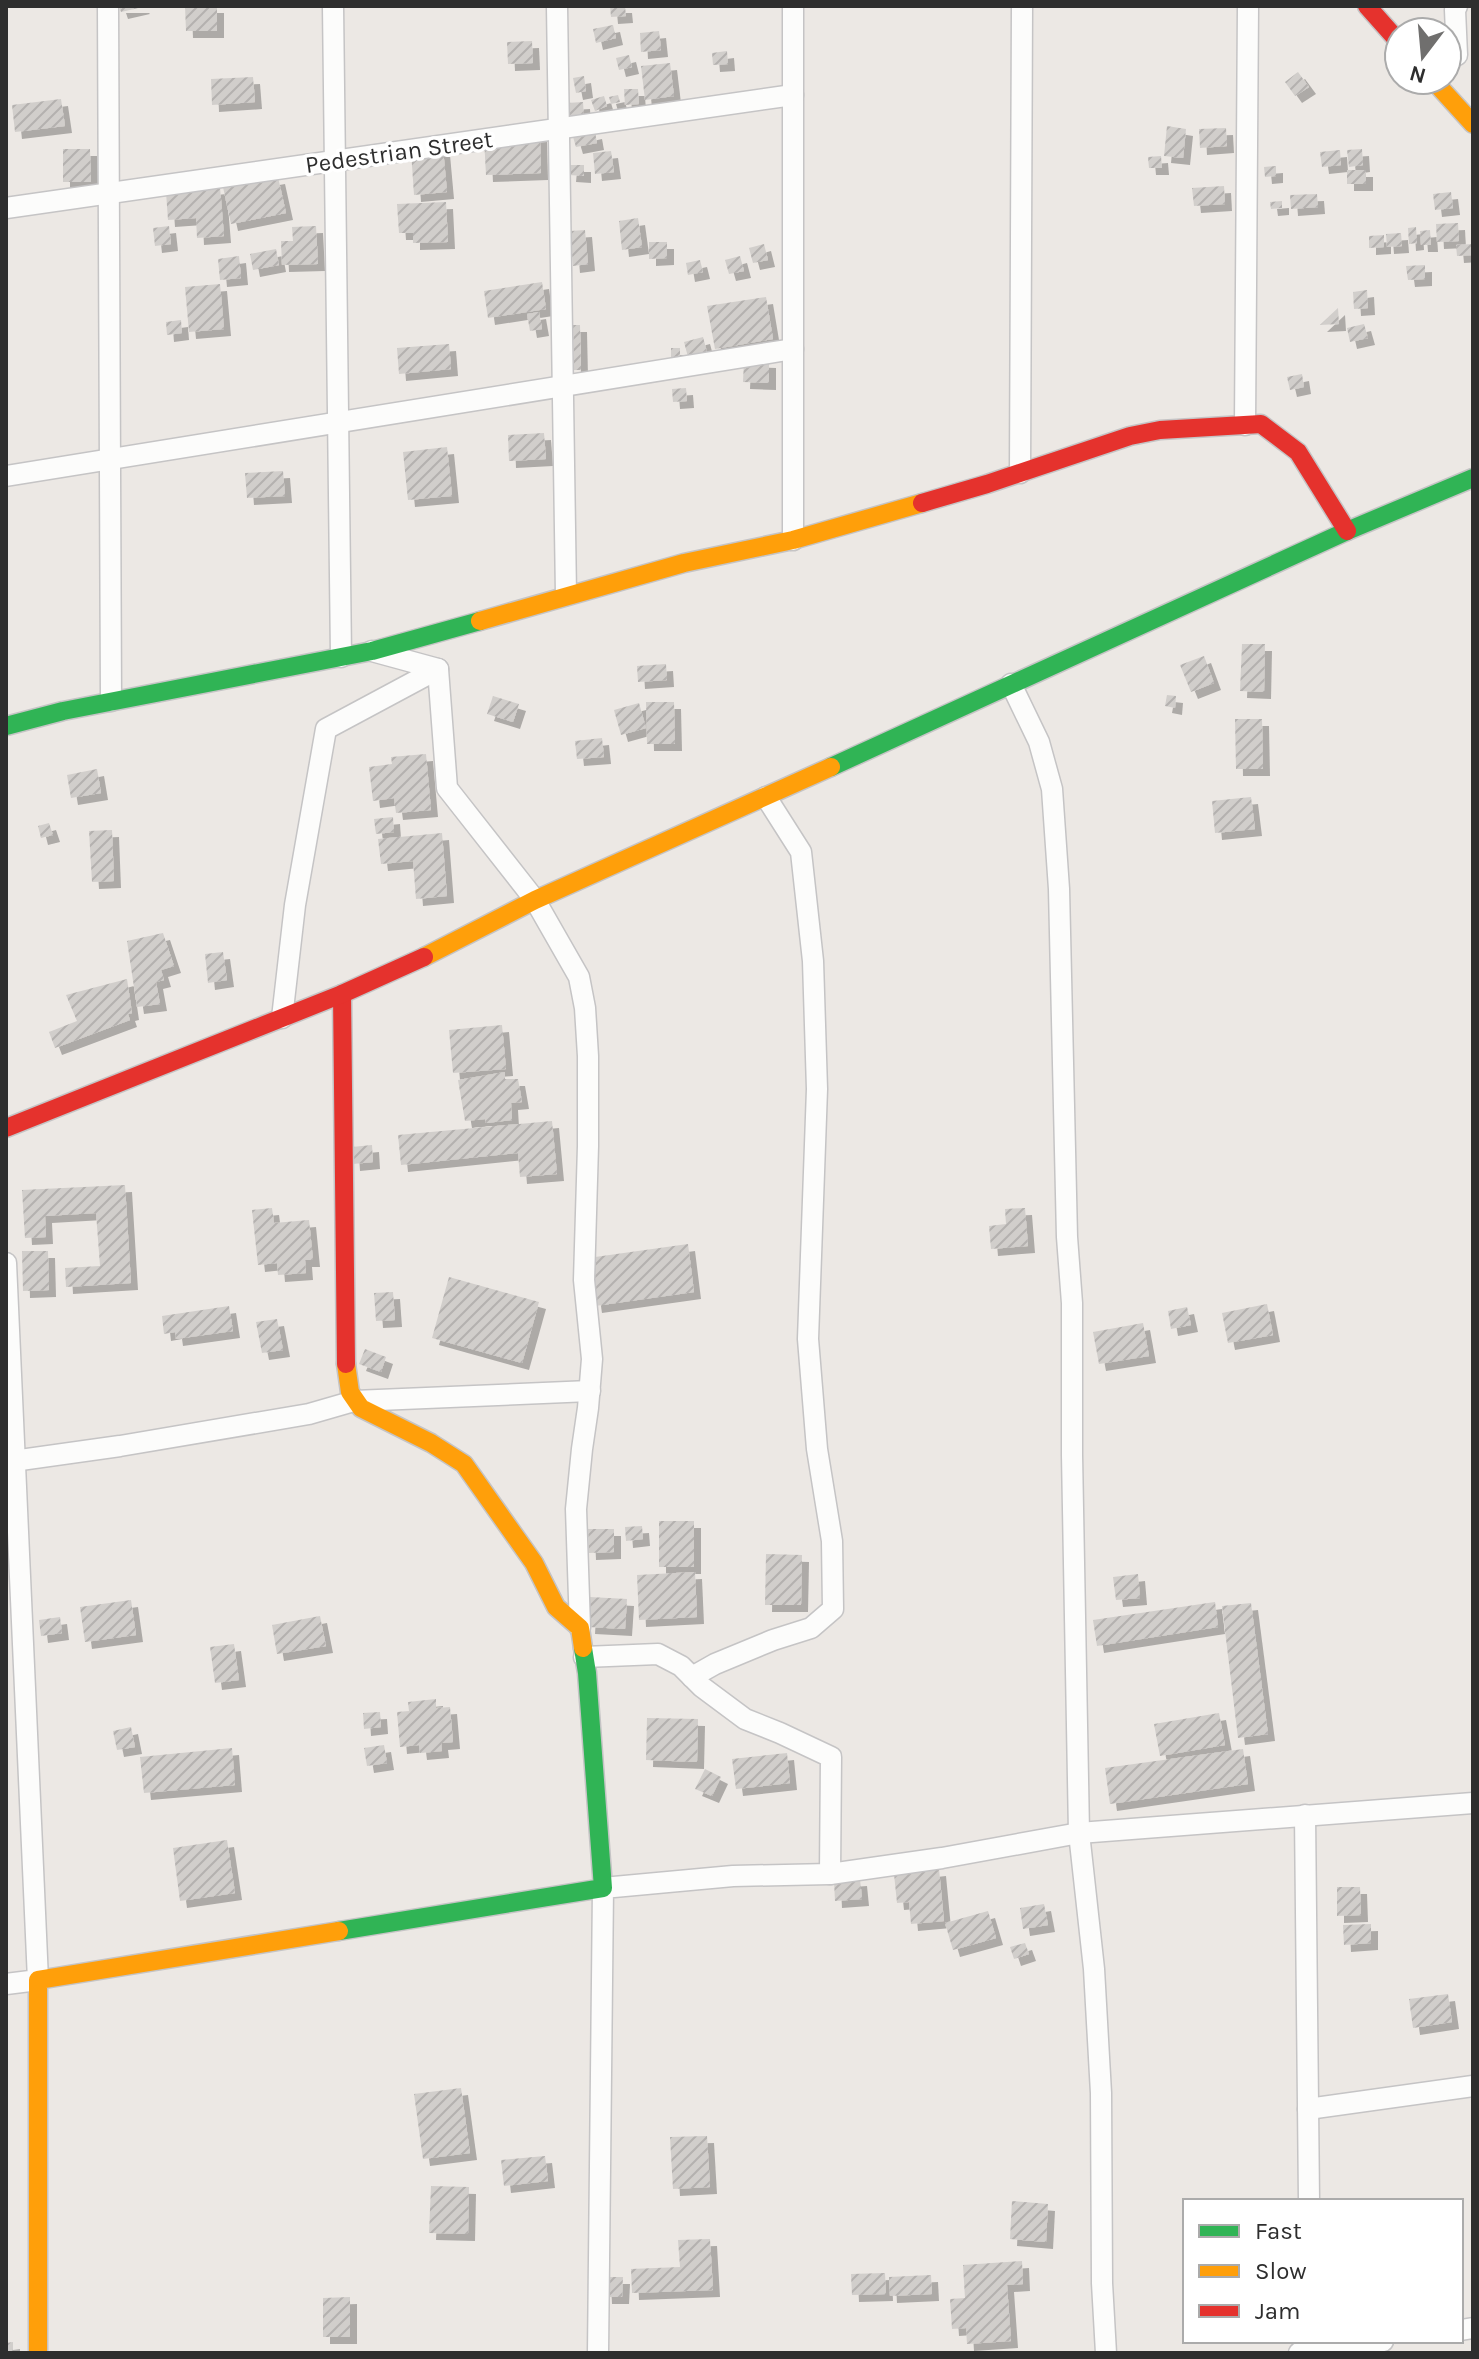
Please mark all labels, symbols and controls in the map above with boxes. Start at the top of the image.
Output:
north arrow [1383,16,1463,96]
text: N [1407,60,1429,89]
street label: Pedestrian Street [304,125,494,179]
legend [1183,2199,1463,2343]
text: Fast [1255,2217,1302,2245]
text: Slow [1255,2257,1307,2285]
text: Jam [1255,2297,1300,2325]

